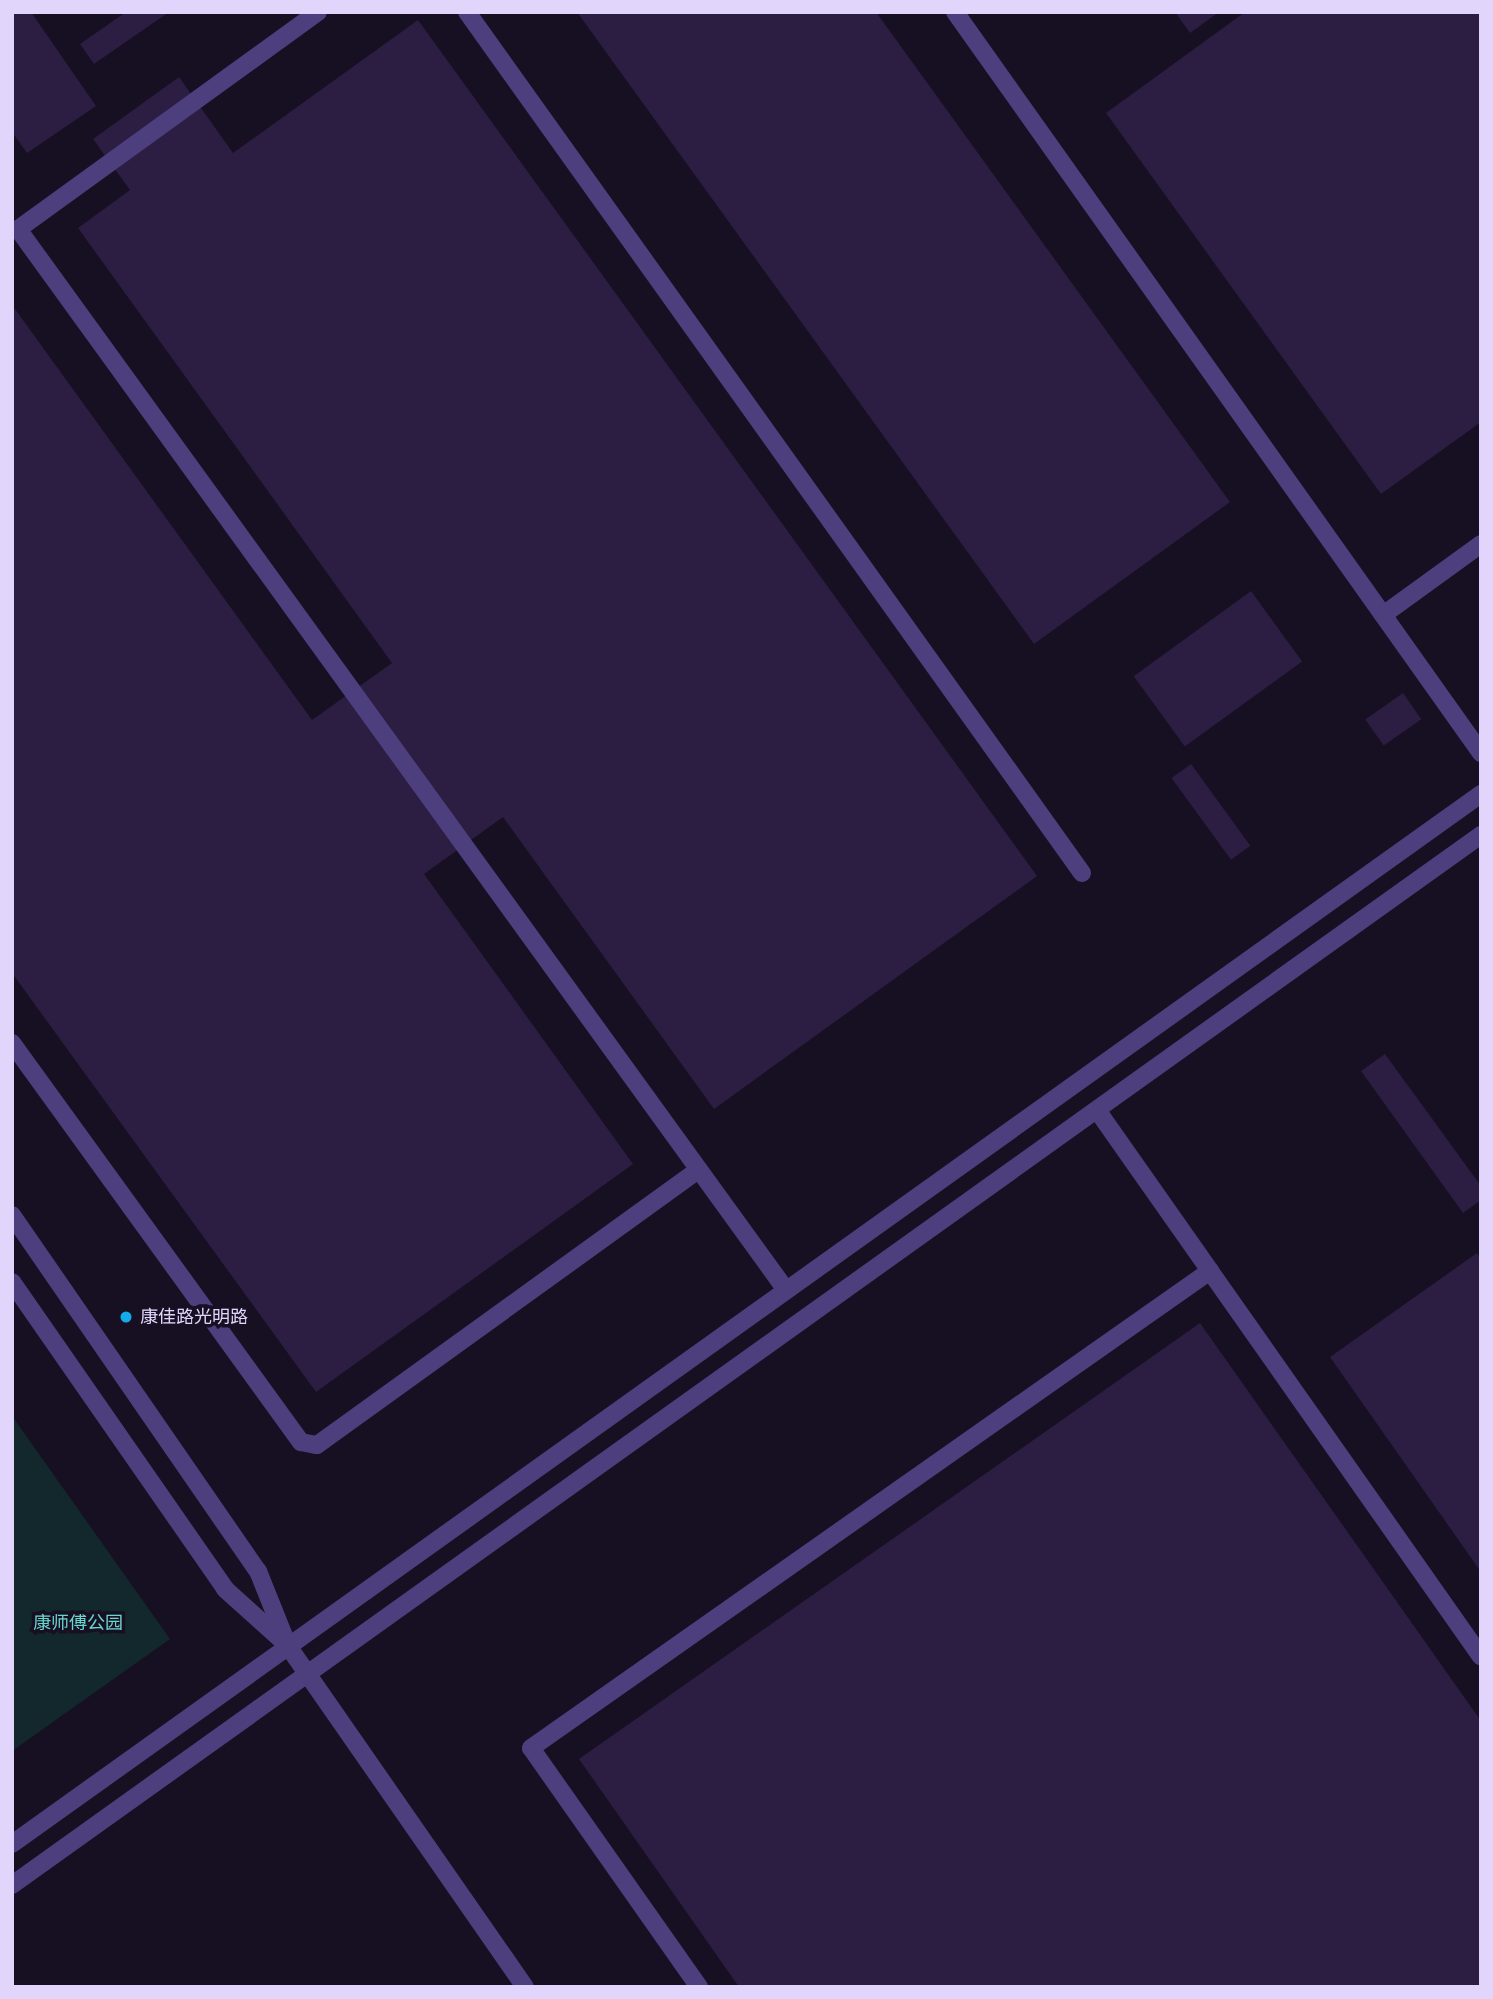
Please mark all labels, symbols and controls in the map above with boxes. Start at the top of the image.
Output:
place label: 康佳路光明路 [140,1306,248,1328]
marker: 康佳路光明路 [118,1309,134,1325]
park label: 康师傅公园 [33,1612,123,1634]

